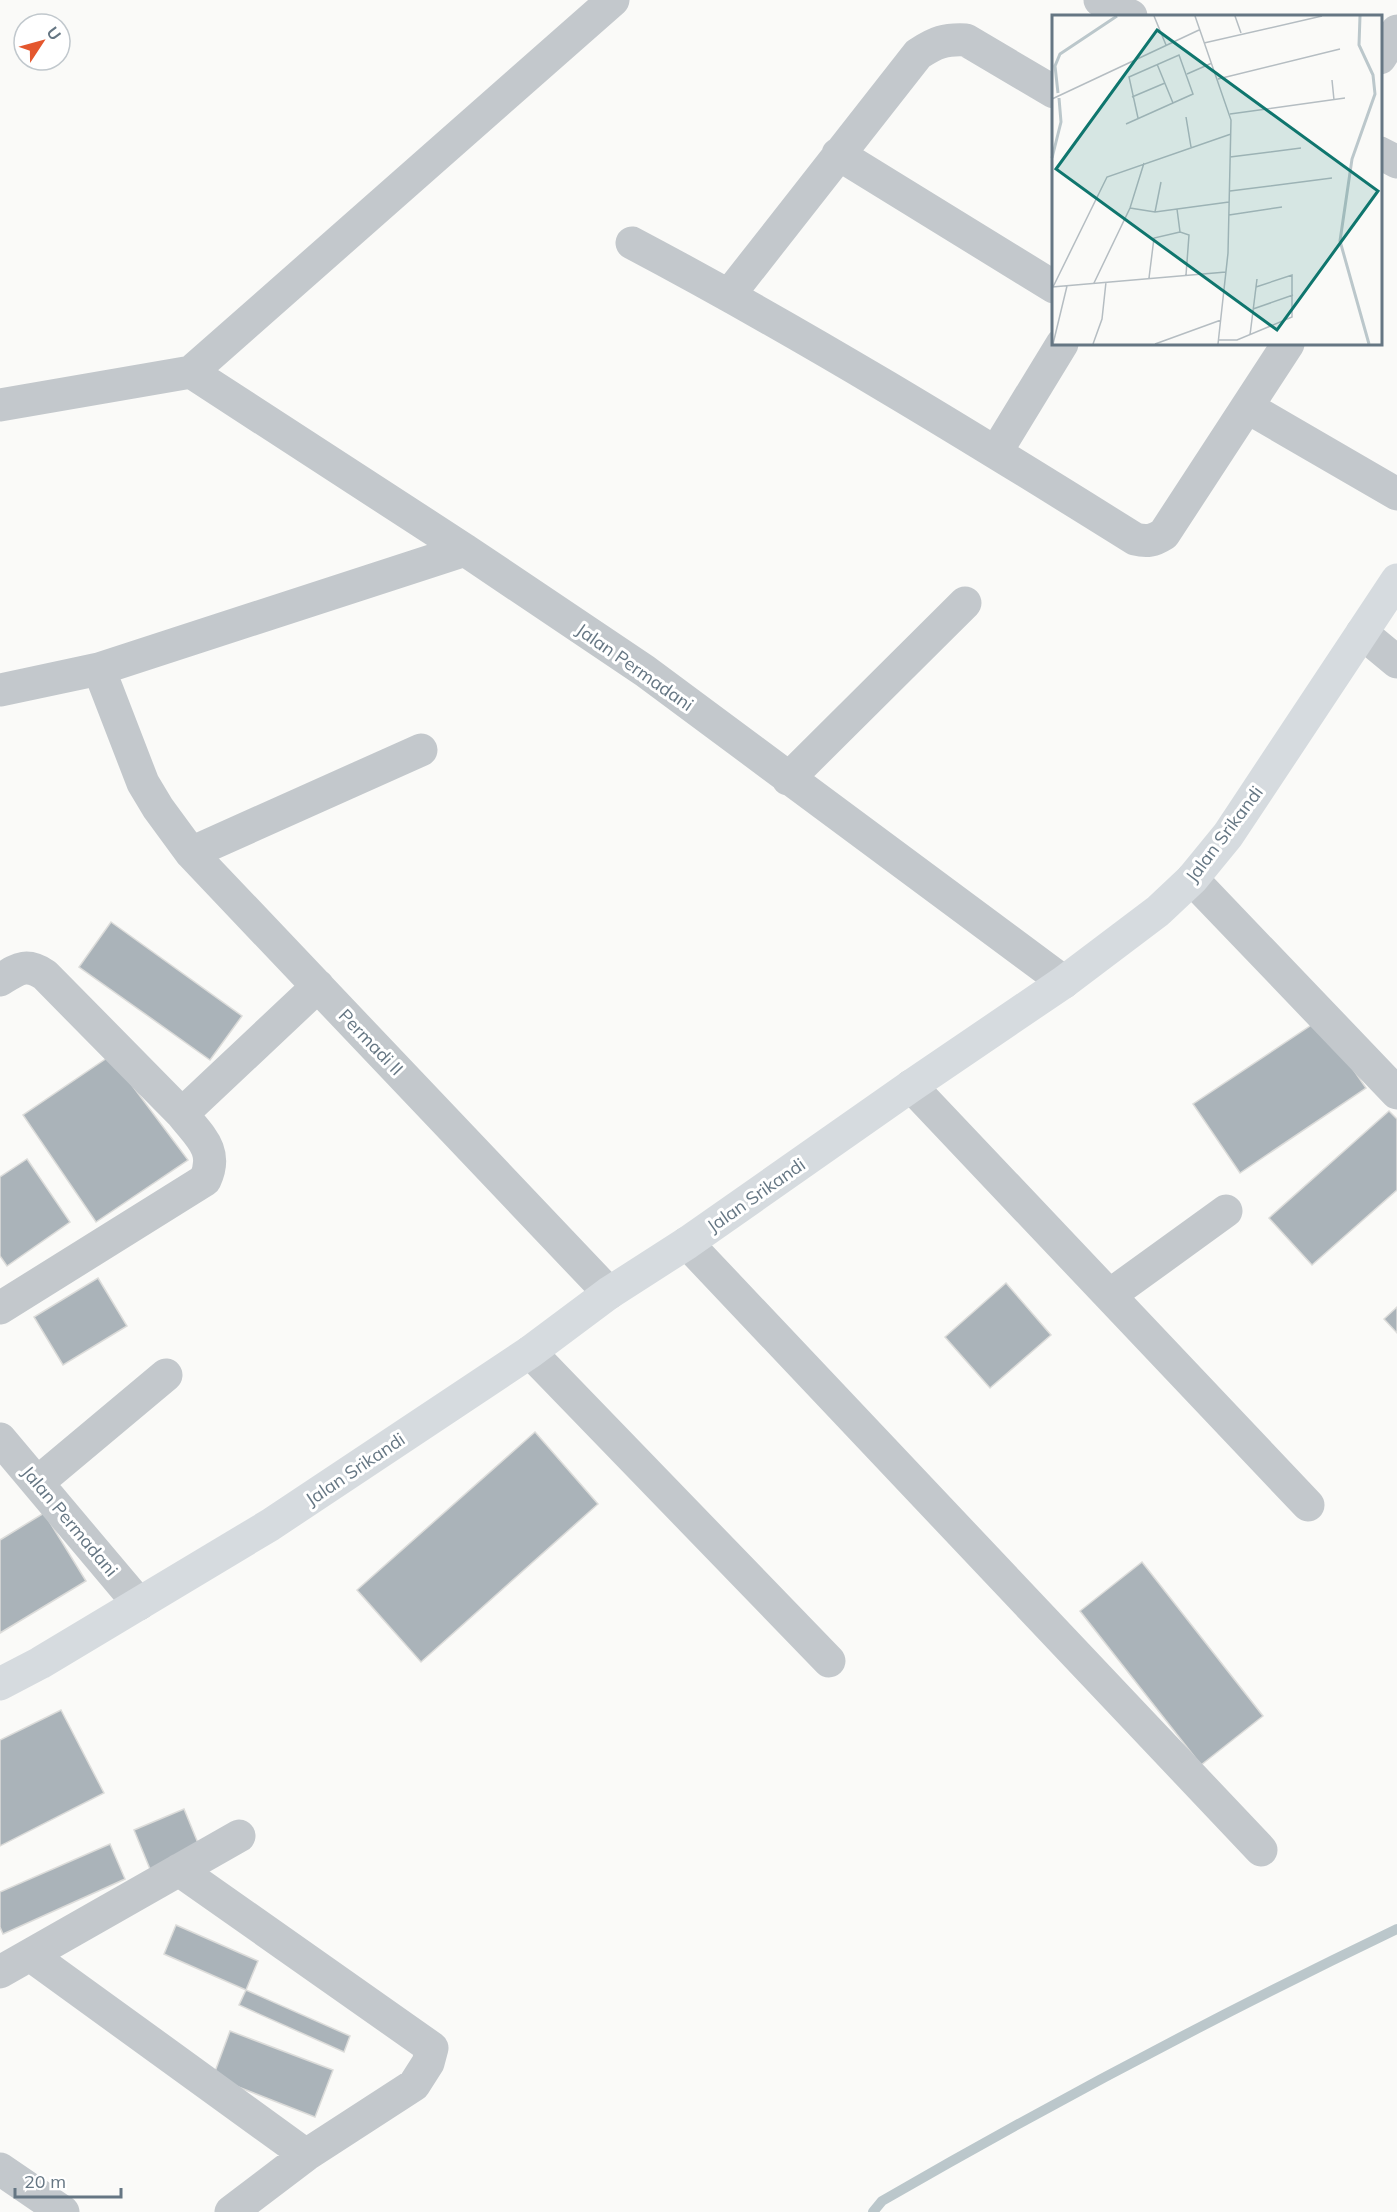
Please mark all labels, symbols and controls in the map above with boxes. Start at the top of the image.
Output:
north arrow [12,12,72,72]
inset map [1052,15,1382,345]
text: U [43,23,66,44]
street label: Jalan Permadani [572,618,698,716]
street label: Jalan Srikandi [1180,781,1268,887]
street label: Permadi II [334,1004,408,1080]
street label: Jalan Srikandi [702,1153,810,1237]
street label: Jalan Srikandi [301,1427,409,1511]
street label: Jalan Permadani [17,1461,123,1581]
scale bar [15,2161,122,2199]
text: 20 m [24,2170,66,2193]

